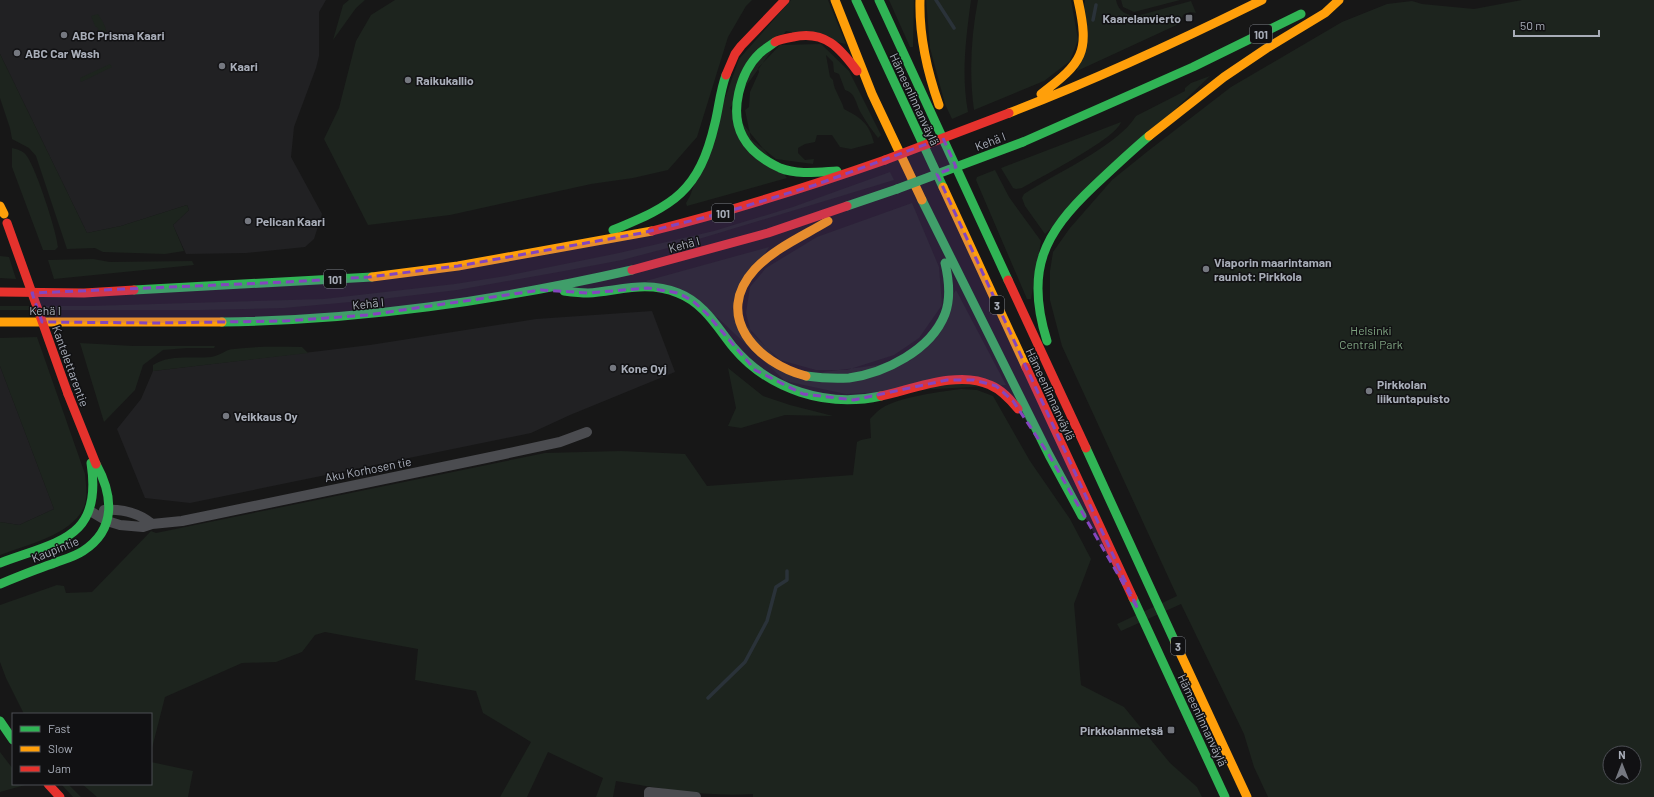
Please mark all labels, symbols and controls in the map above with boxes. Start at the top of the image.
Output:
place label: Kaarelanvierto [1103,11,1181,25]
scale bar [1514,12,1599,38]
marker: Kaarelanvierto [1184,13,1194,23]
text: 50 m [1520,18,1545,32]
road number: 101 [1250,25,1272,43]
place label: ABC Prisma Kaari [72,28,165,42]
marker: ABC Prisma Kaari [59,30,69,40]
place label: ABC Car Wash [25,46,100,60]
marker: ABC Car Wash [12,48,22,58]
street label: Hämeenlinnanväylä [887,51,943,147]
place label: Kaari [230,59,258,73]
marker: Kaari [217,61,227,71]
place label: Raikukallio [416,73,474,87]
marker: Raikukallio [403,75,413,85]
street label: Kehä I [973,129,1007,153]
road number: 101 [712,204,734,222]
place label: Pelican Kaari [256,214,325,228]
marker: Pelican Kaari [243,216,253,226]
street label: Kehä I [667,233,701,255]
place label: Viaporin maarintaman rauniot: Pirkkola [1214,255,1332,283]
marker: Viaporin maarintaman rauniot: Pirkkola [1201,264,1211,274]
road number: 101 [324,270,346,288]
street label: Kehä I [352,294,384,312]
road number: 3 [990,296,1004,314]
street label: Kehä I [29,303,61,317]
street label: Kantelettarentie [50,323,92,409]
park label: Helsinki Central Park [1339,323,1403,351]
street label: Hämeenlinnanväylä [1023,346,1079,442]
place label: Kone Oyj [621,361,667,375]
marker: Kone Oyj [608,363,618,373]
place label: Pirkkolan liikuntapuisto [1377,377,1450,405]
marker: Pirkkolan liikuntapuisto [1364,386,1374,396]
place label: Veikkaus Oy [234,409,298,423]
marker: Veikkaus Oy [221,411,231,421]
street label: Aku Korhosen tie [323,454,413,484]
street label: Kaupintie [29,533,81,565]
road number: 3 [1171,637,1185,655]
street label: Hämeenlinnanväylä [1175,672,1231,768]
legend [12,713,152,785]
text: Fast [48,721,71,735]
place label: Pirkkolanmetsä [1080,723,1163,737]
marker: Pirkkolanmetsä [1166,725,1176,735]
text: Slow [48,741,73,755]
north arrow [1602,745,1642,785]
text: N [1618,748,1626,761]
text: Jam [48,761,71,775]

